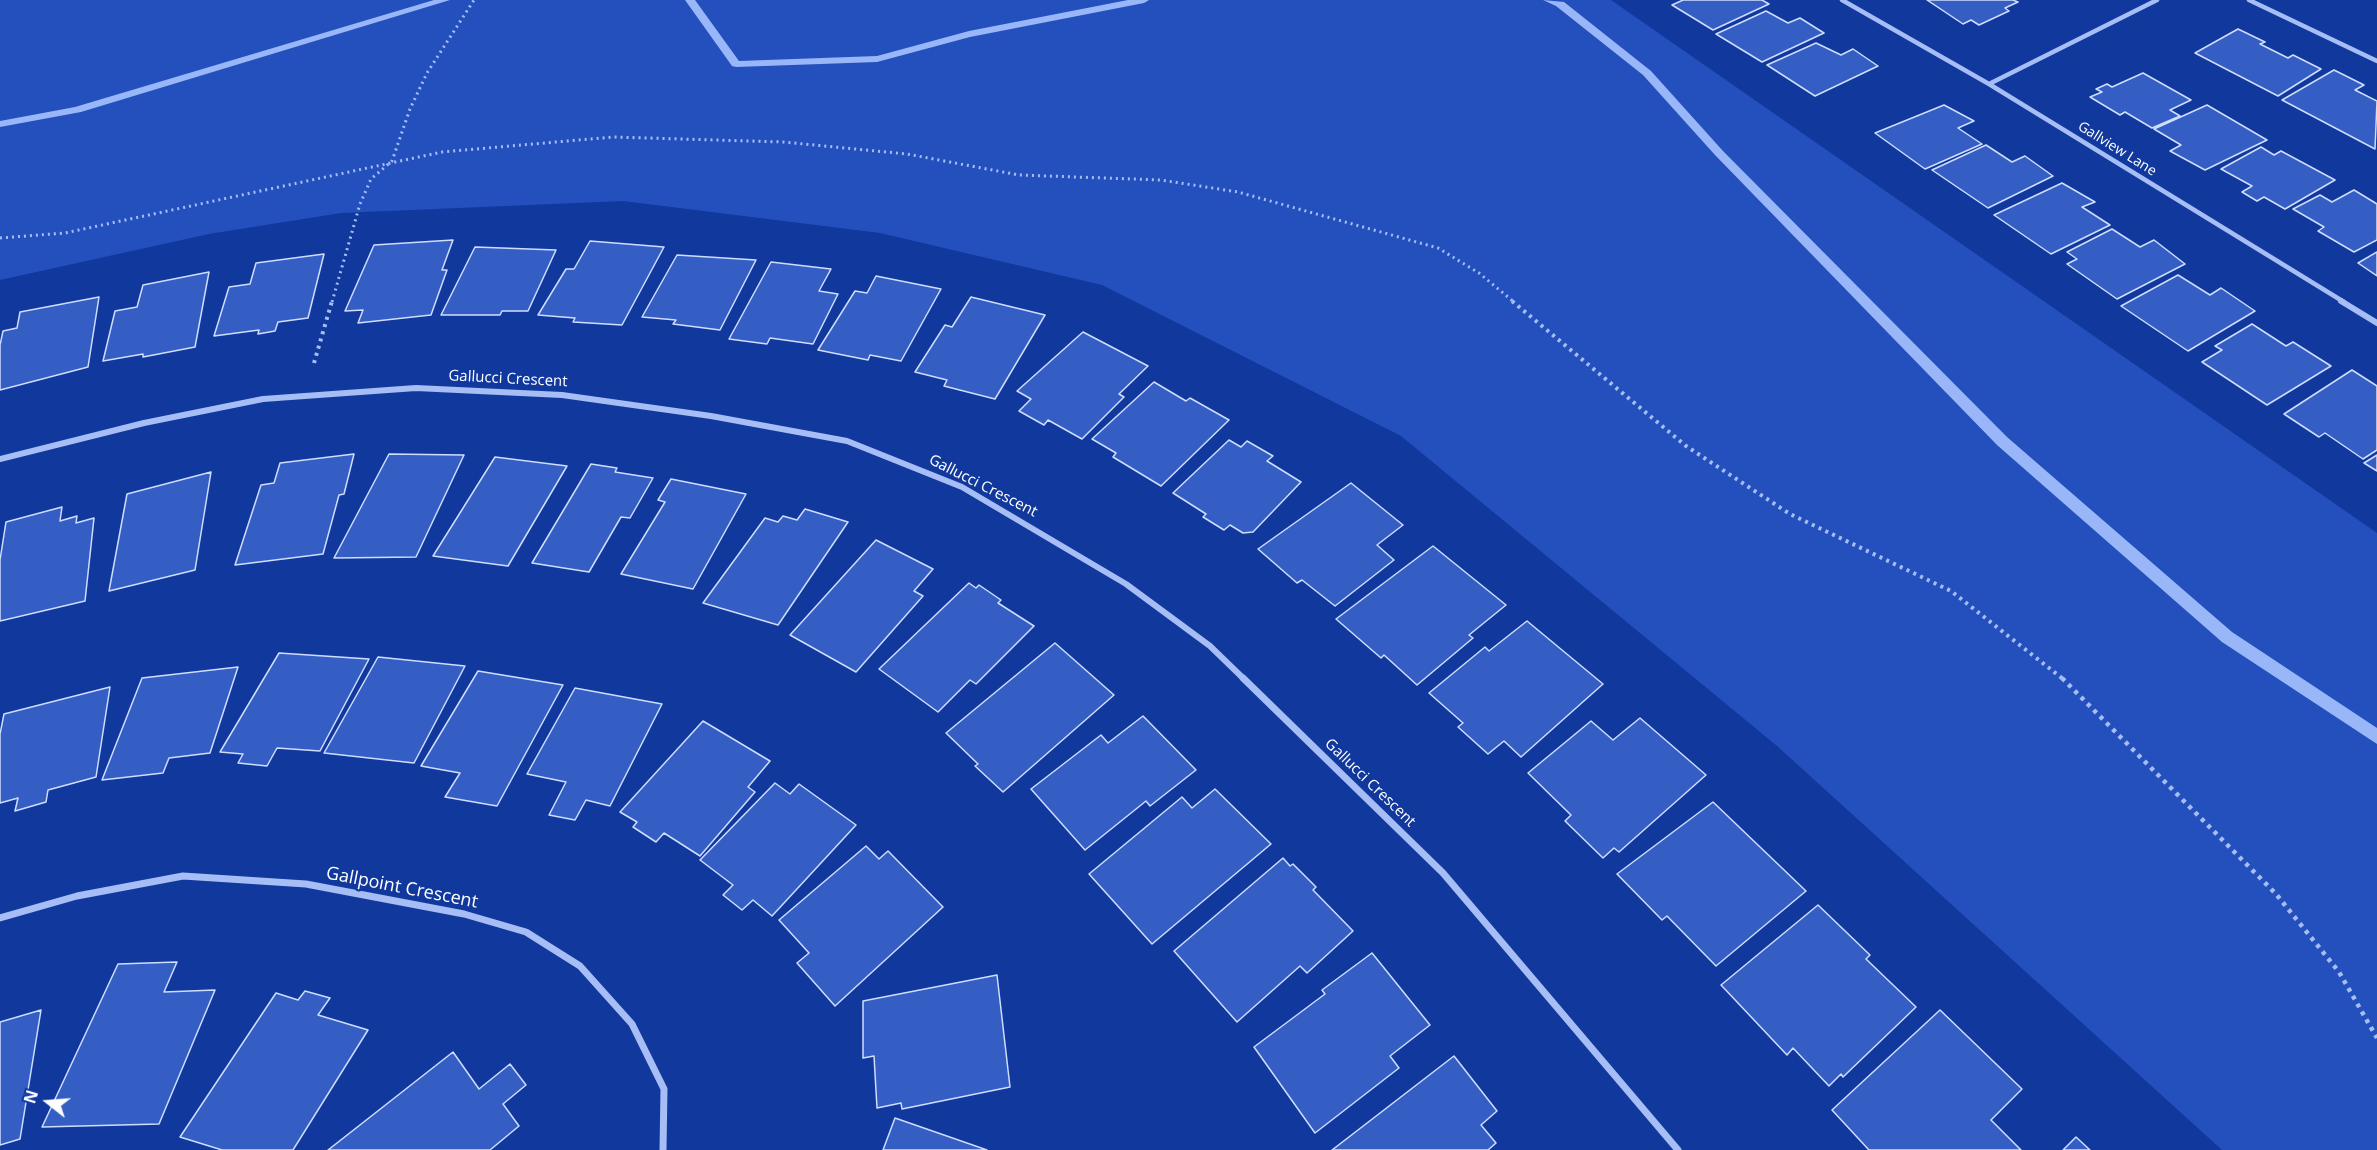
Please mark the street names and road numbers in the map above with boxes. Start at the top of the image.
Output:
street label: Gallview Lane [2075,118,2159,180]
street label: Gallucci Crescent [448,367,568,391]
street label: Gallucci Crescent [926,451,1040,521]
street label: Gallucci Crescent [1321,735,1419,831]
street label: Gallpoint Crescent [324,863,480,913]

